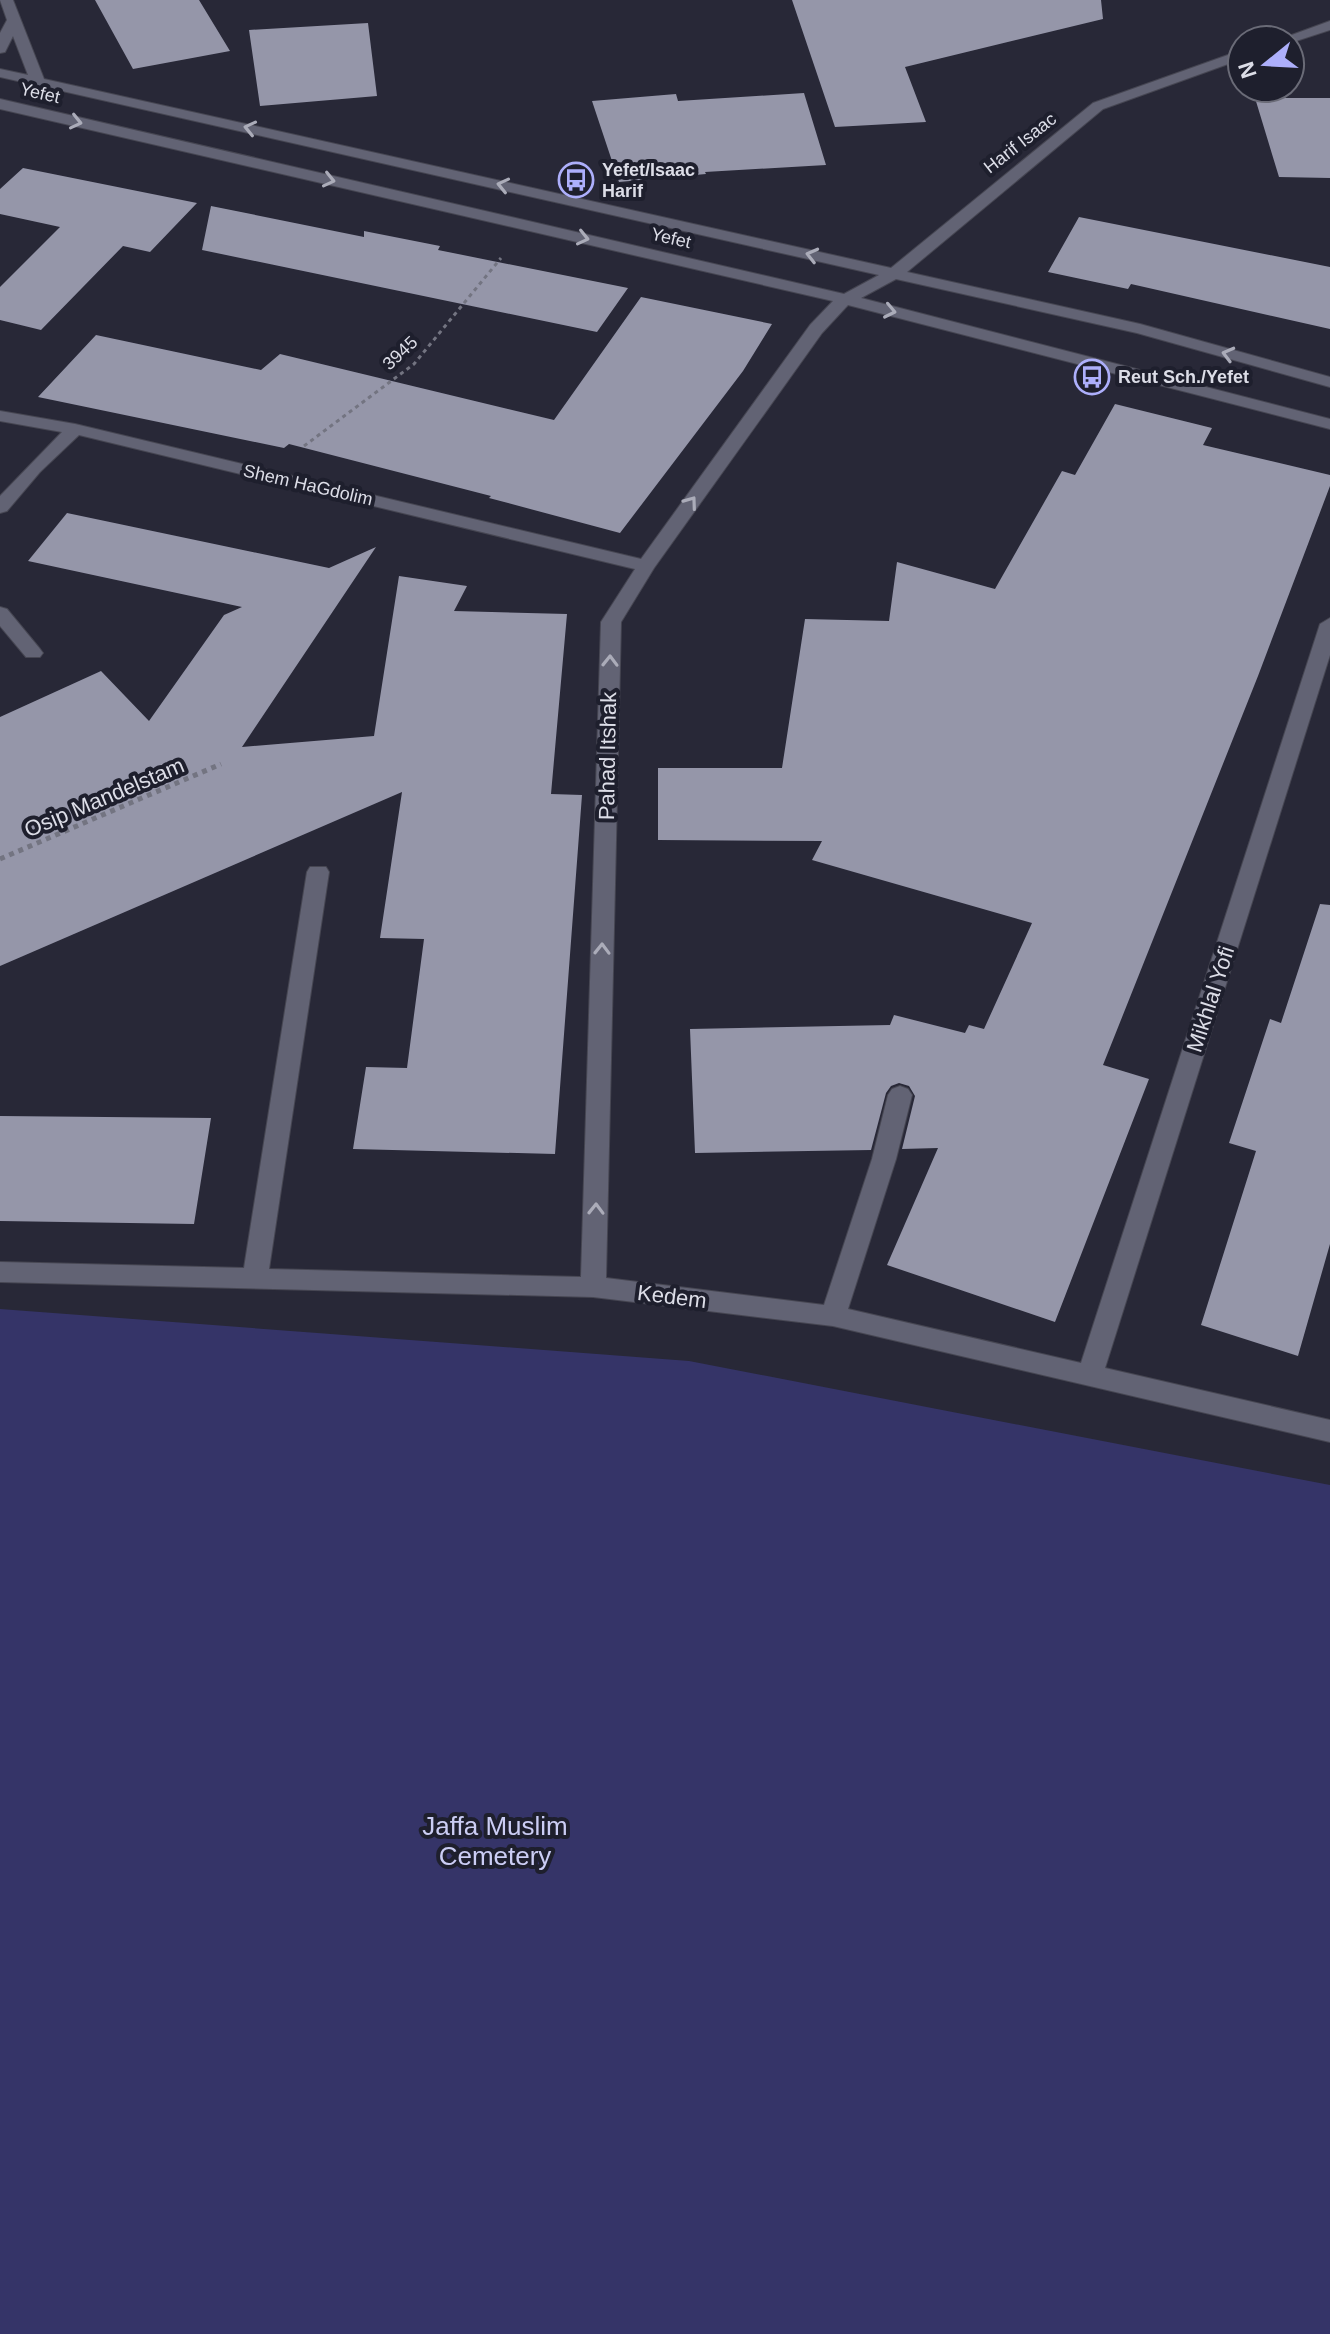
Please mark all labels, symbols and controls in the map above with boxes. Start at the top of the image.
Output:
north arrow [1226,24,1306,104]
text: N [1233,59,1262,81]
street label: Yefet [18,79,62,107]
street label: Harif Isaac [980,109,1060,177]
one-way arrow [69,113,82,130]
one-way arrow [243,120,257,137]
place label: Yefet/Isaac Harif [602,160,695,201]
bus stop icon: Yefet/Isaac Harif [557,161,595,199]
one-way arrow [322,171,336,188]
one-way arrow [497,177,511,194]
street label: Yefet [649,224,693,252]
one-way arrow [576,228,589,245]
one-way arrow [805,247,819,264]
one-way arrow [883,302,897,319]
street label: 3945 [379,332,421,374]
one-way arrow [1221,346,1235,363]
bus stop icon: Reut Sch./Yefet [1073,358,1111,396]
place label: Reut Sch./Yefet [1118,367,1249,387]
street label: Shem HaGdolim [241,460,375,510]
one-way arrow [682,497,696,511]
one-way arrow [601,654,618,667]
street label: Pahad Itshak [594,691,621,820]
street label: Osip Mandelstam [21,753,188,842]
one-way arrow [594,942,611,955]
street label: Mikhlal Yofi [1182,943,1239,1055]
one-way arrow [587,1202,604,1215]
street label: Kedem [636,1280,708,1313]
park label: Jaffa Muslim Cemetery [422,1811,568,1871]

